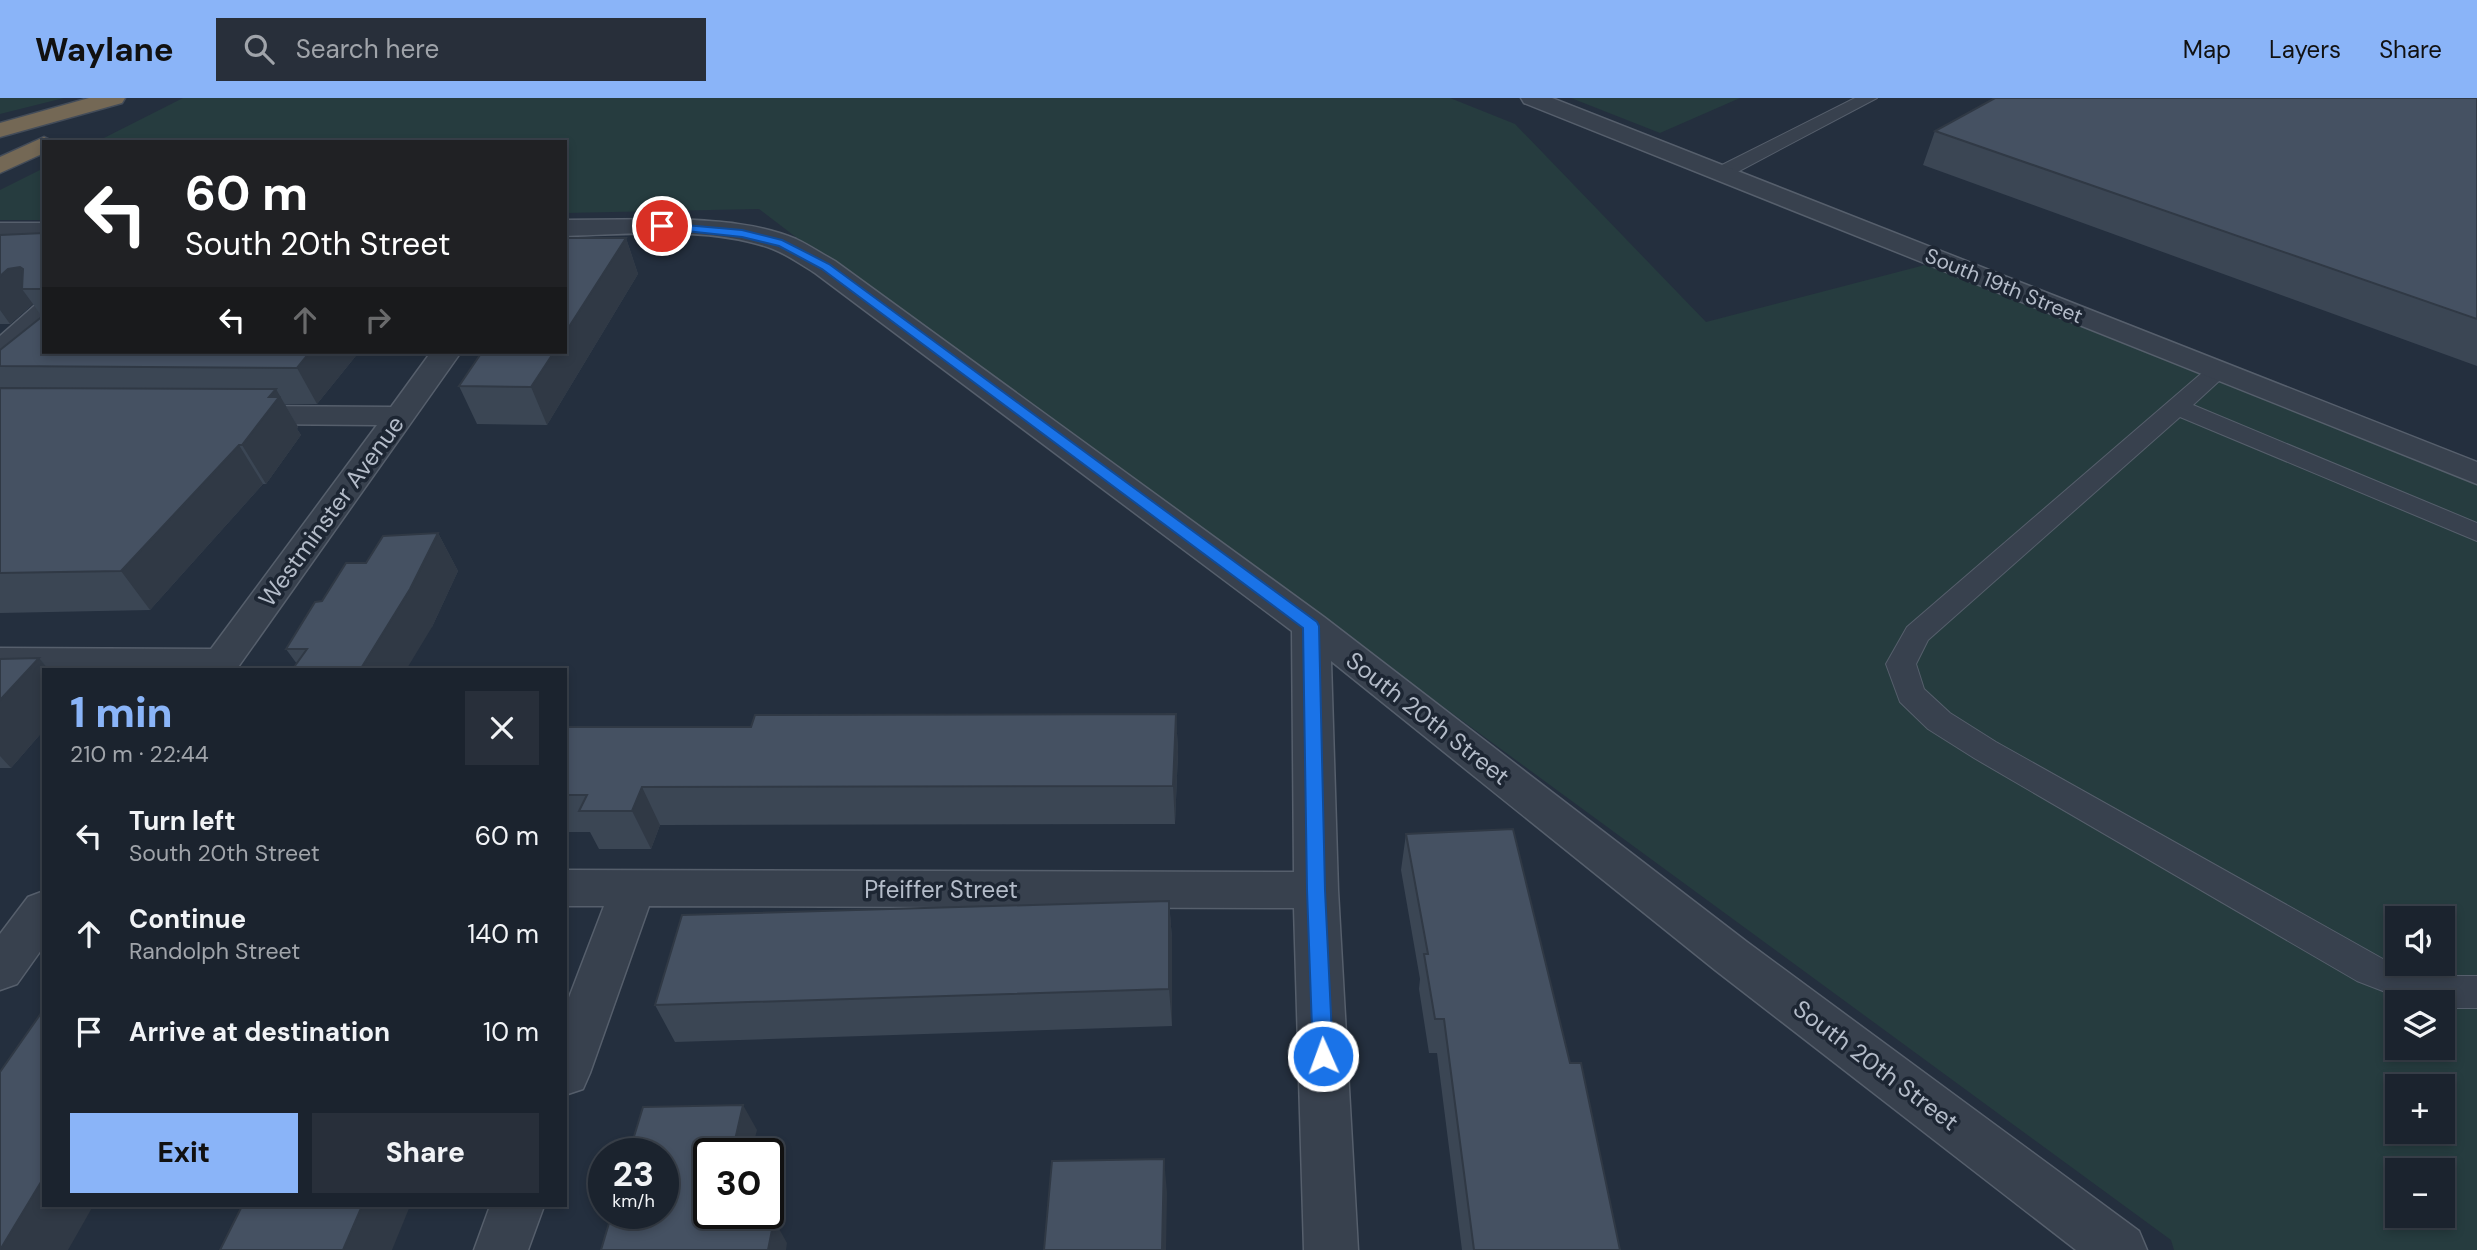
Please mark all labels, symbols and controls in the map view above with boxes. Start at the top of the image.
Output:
search box [216,18,706,81]
text: Waylane [35,28,174,71]
icon: search [240,30,278,68]
text: Search here [296,32,439,66]
text: Map [2183,34,2231,65]
text: Layers [2269,34,2341,65]
text: Share [2379,34,2442,65]
text: 60 m [185,161,308,225]
icon: left [70,168,161,259]
pin [632,196,692,256]
icon: arrive [643,207,681,245]
text: South 20th Street [185,223,450,265]
street label: South 19th Street [1921,242,2087,330]
icon: left [213,301,251,339]
icon: ahead [286,301,324,339]
icon: right [359,301,397,339]
street label: Westminster Avenue [251,409,411,613]
street label: South 20th Street [1340,644,1516,792]
text: 1 min [70,685,173,740]
button: close [465,691,539,765]
text: 210 m · 22:44 [70,739,209,769]
text: Turn left [129,804,236,838]
icon: left [70,817,108,855]
text: 60 m [475,819,539,853]
text: South 20th Street [129,838,320,868]
street label: Pfeiffer Street [864,874,1018,905]
text: Continue [129,902,246,936]
map controls [2385,906,2455,1228]
button: sound [2385,906,2455,976]
icon: ahead [70,915,108,953]
text: 140 m [467,917,539,951]
text: Randolph Street [129,936,300,966]
button: layers [2385,990,2455,1060]
street label: South 20th Street [1787,993,1965,1137]
icon: arrive [70,1013,108,1051]
text: Arrive at destination [129,1015,390,1049]
text: 10 m [483,1015,539,1049]
position arrow [1286,1019,1360,1093]
button: + [2385,1074,2455,1144]
button: Exit [70,1113,298,1193]
button: Share [312,1113,539,1193]
speed limit sign: 30 [693,1138,784,1229]
text: 23 [613,1151,654,1197]
button: − [2385,1158,2455,1228]
text: km/h [612,1189,655,1213]

